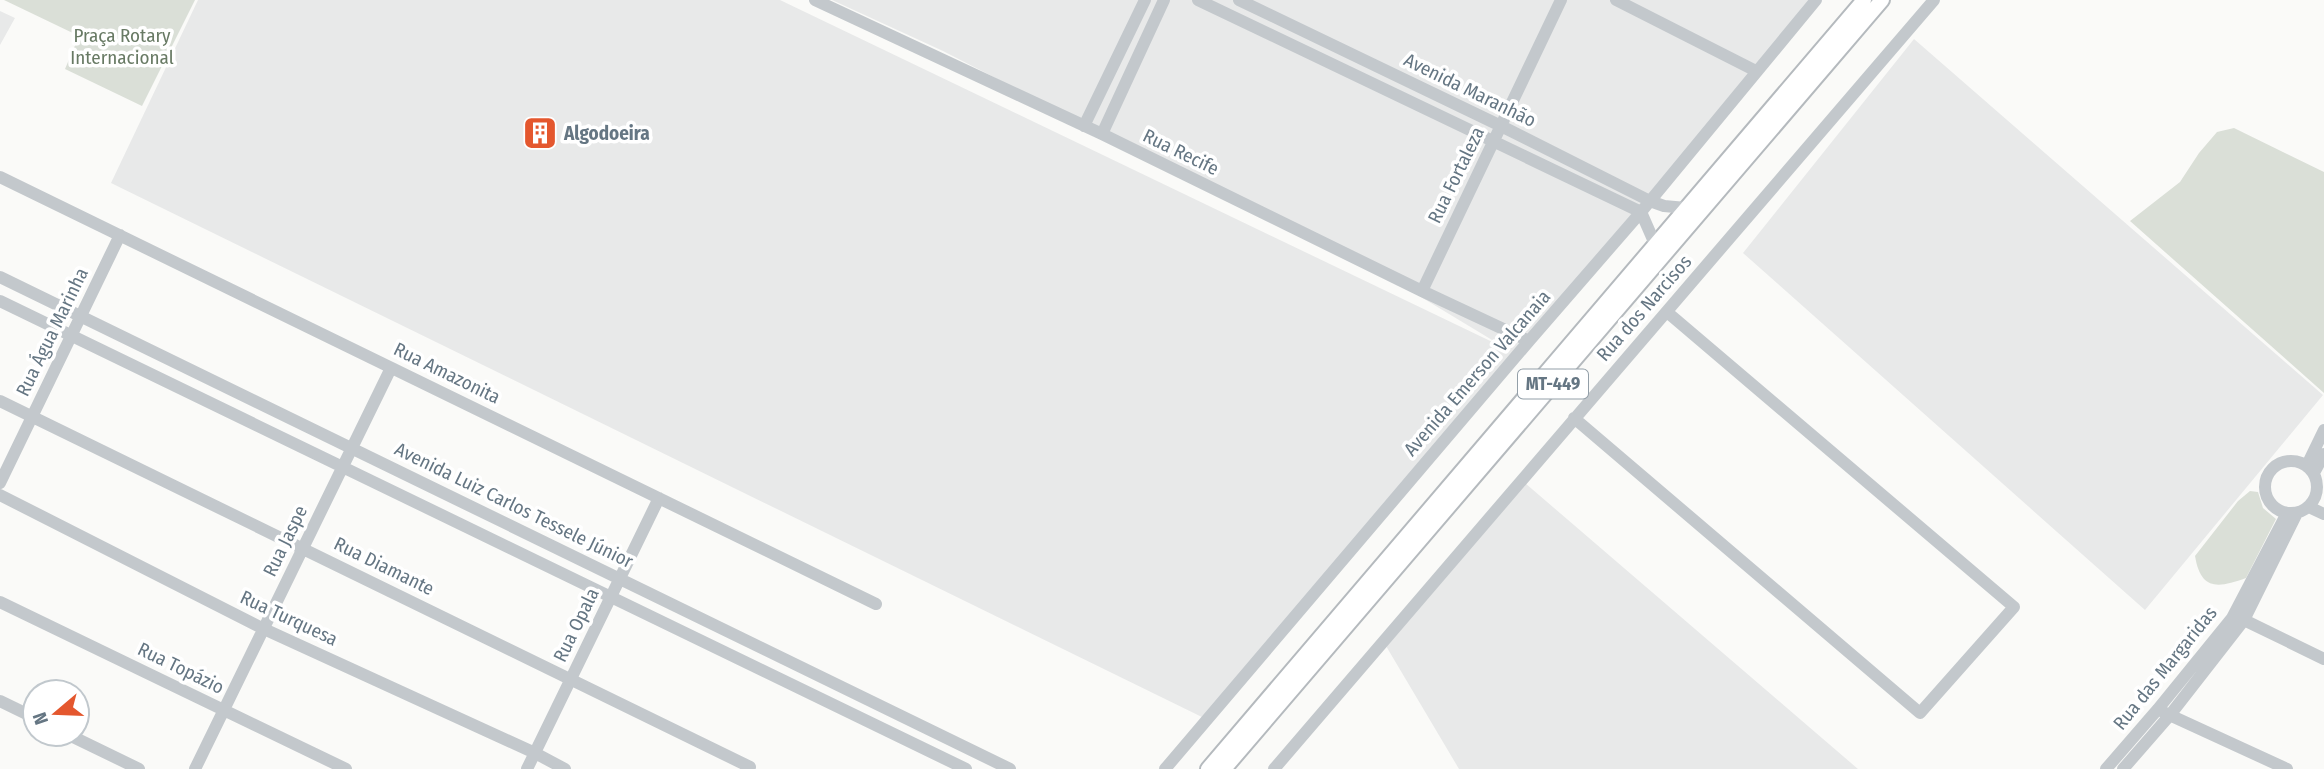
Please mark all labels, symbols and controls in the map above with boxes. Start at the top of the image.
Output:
park label: Praça Rotary Internacional [70,24,174,69]
street label: Avenida Maranhão [1400,48,1540,132]
building icon: Algodoeira [521,114,559,152]
place label: Algodoeira [563,122,650,145]
street label: Rua Fortaleza [1423,123,1489,227]
street label: Rua Recife [1139,124,1223,180]
street label: Rua dos Narcisos [1592,250,1696,366]
street label: Rua Água Marinha [11,264,93,400]
street label: Avenida Emerson Valcanaia [1399,286,1555,460]
street label: Rua Amazonita [390,337,504,409]
road number: MT-449 [1518,370,1588,398]
street label: Avenida Luiz Carlos Tessele Júnior [391,437,637,573]
street label: Rua Jaspe [258,502,312,580]
street label: Rua Diamante [330,532,438,600]
street label: Rua Opala [548,584,604,666]
street label: Rua Turquesa [237,585,341,651]
street label: Rua das Margaridas [2108,602,2222,734]
street label: Rua Topázio [134,637,228,699]
north arrow [21,678,91,748]
text: N [28,709,53,728]

